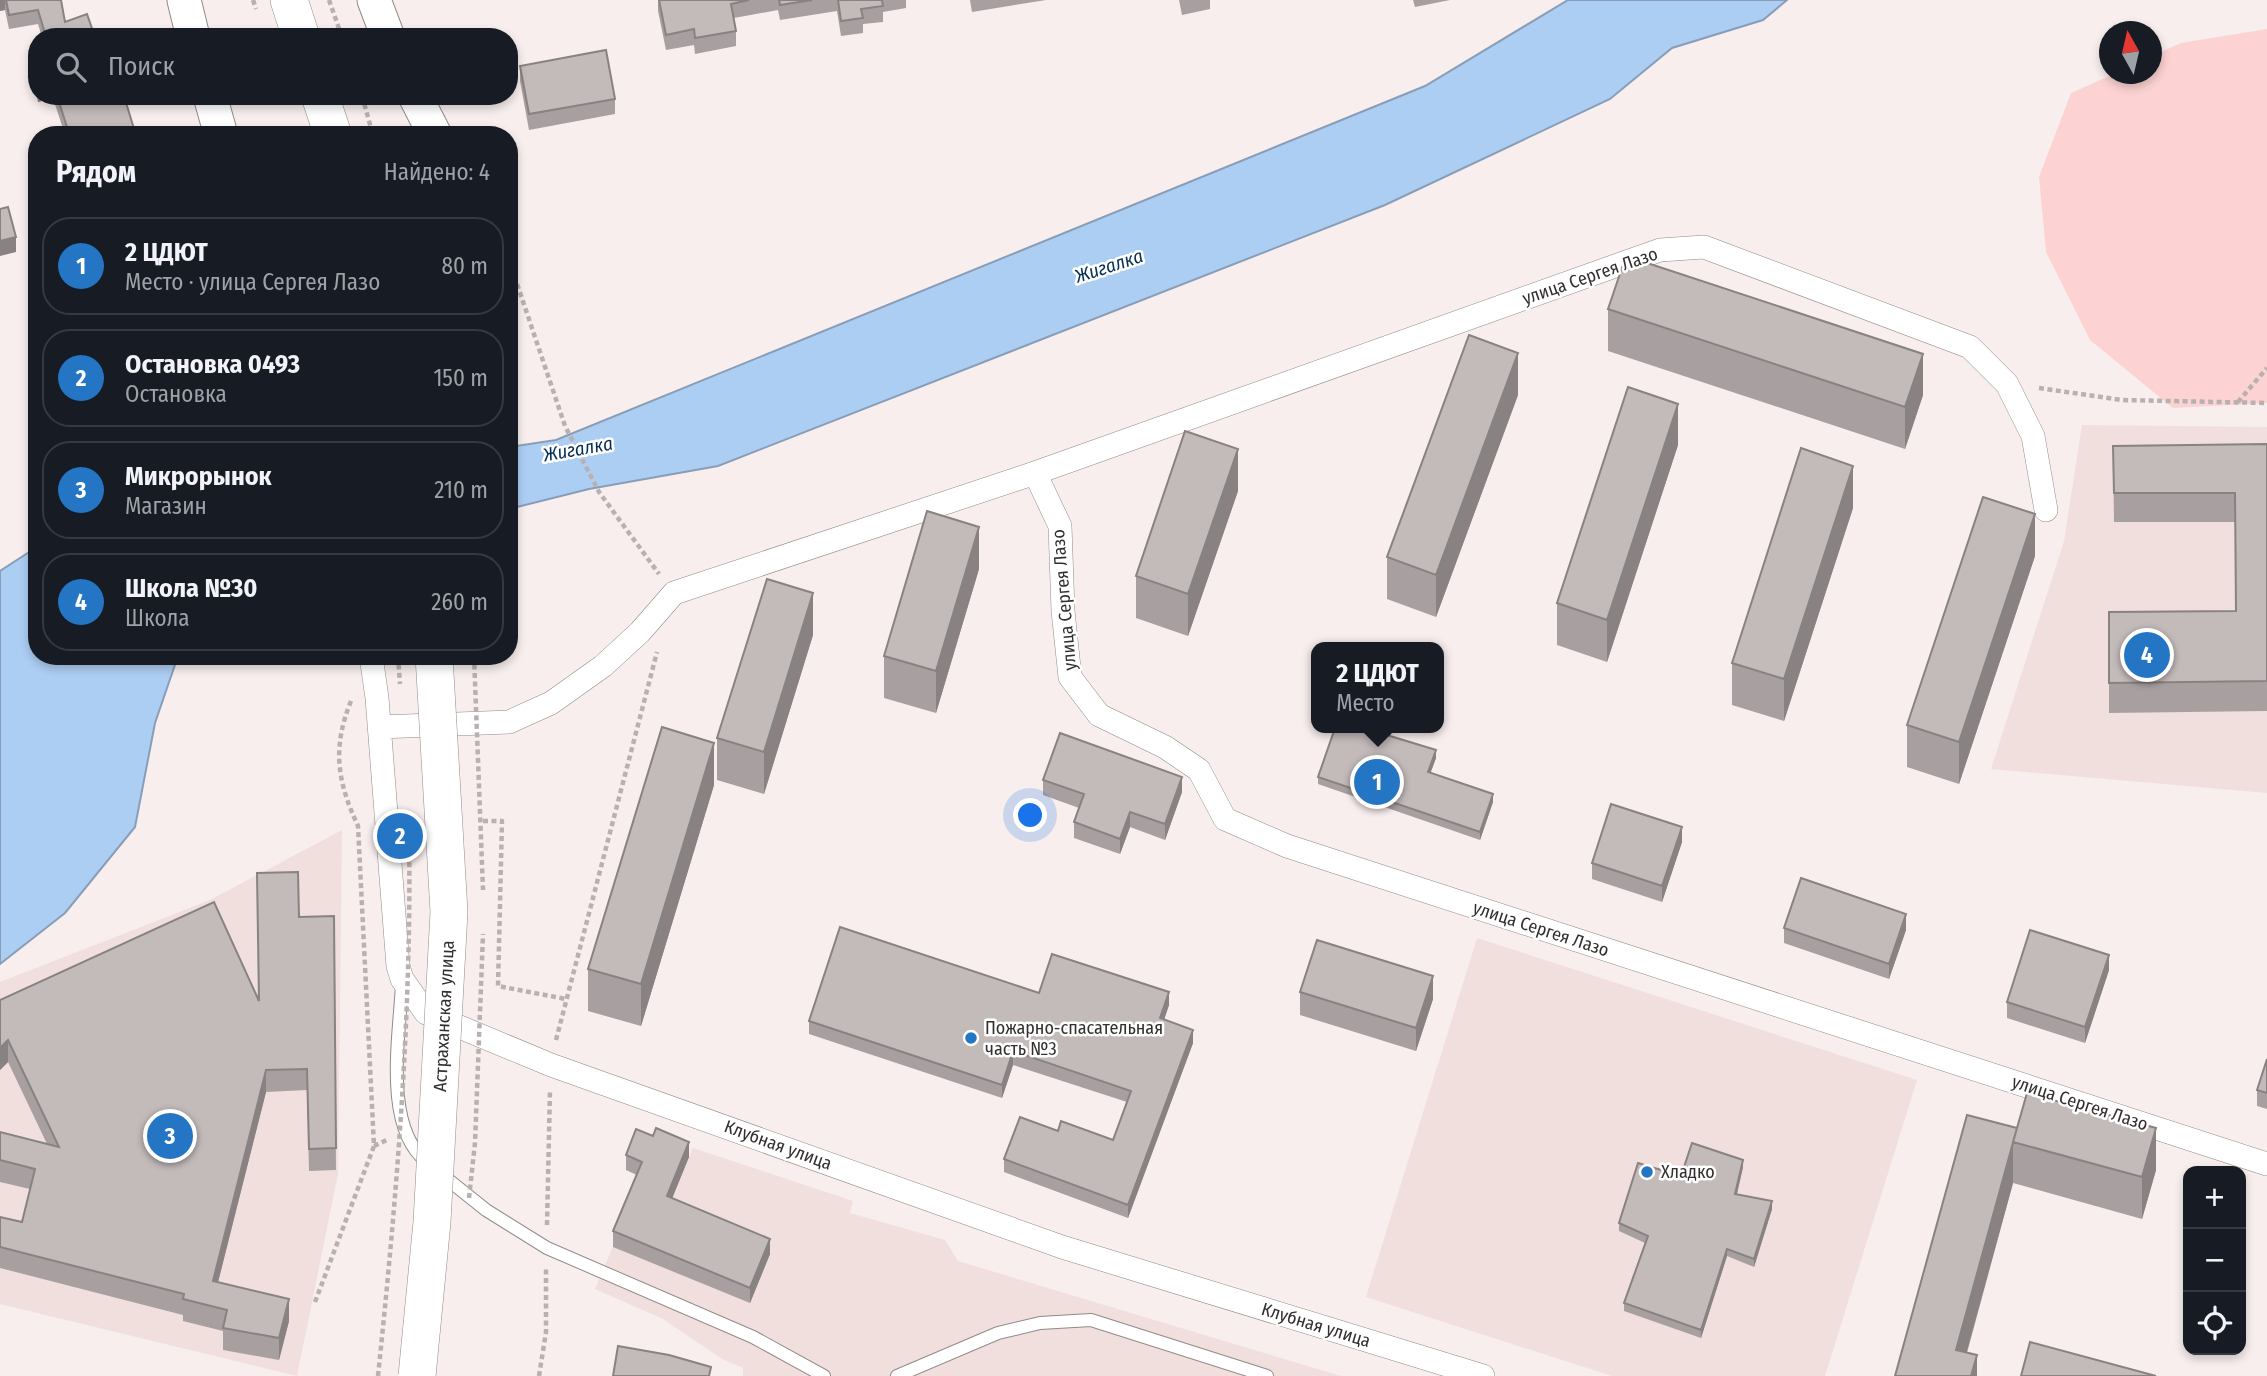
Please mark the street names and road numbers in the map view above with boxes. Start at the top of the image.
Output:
street label: улица Сергея Лазо [1519,243,1661,309]
street label: улица Сергея Лазо [1047,528,1081,672]
street label: улица Сергея Лазо [1470,897,1612,961]
street label: Астраханская улица [429,940,459,1092]
street label: улица Сергея Лазо [2009,1071,2151,1135]
street label: Клубная улица [721,1115,835,1175]
street label: Клубная улица [1259,1298,1373,1352]

